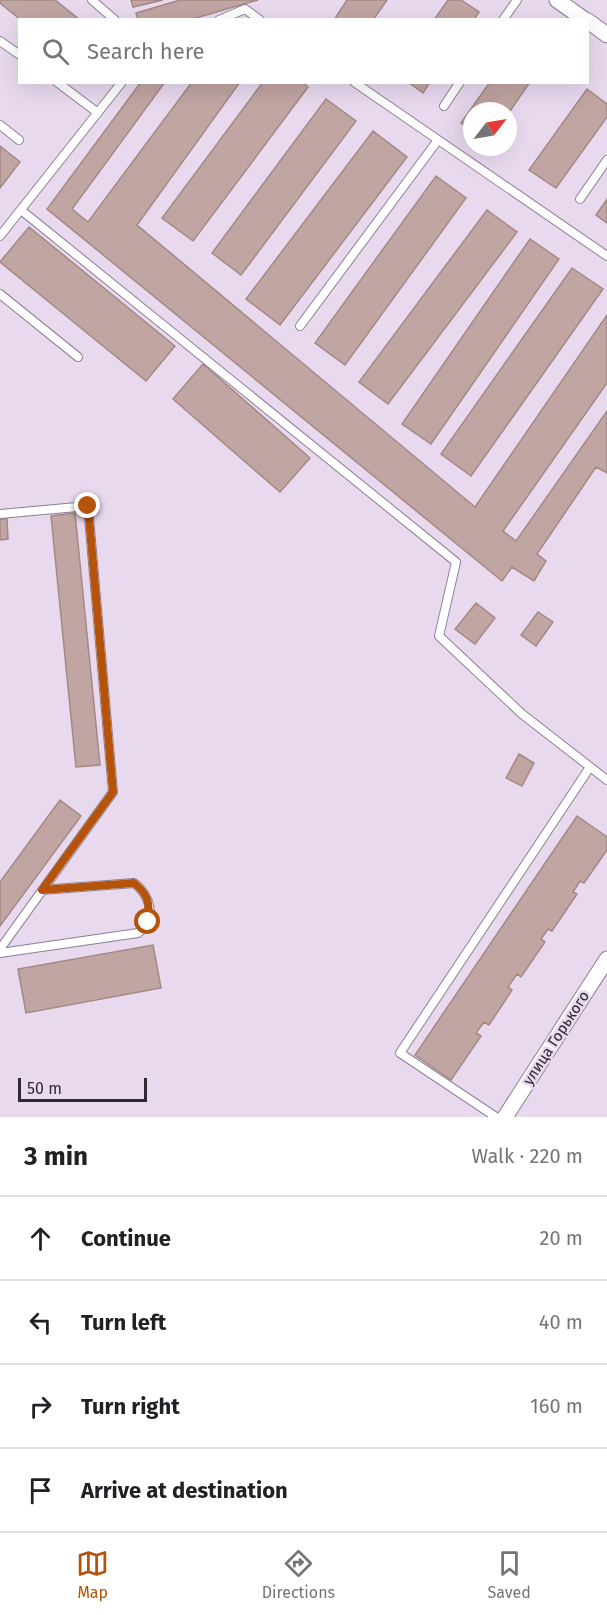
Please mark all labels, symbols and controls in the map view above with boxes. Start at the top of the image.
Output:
search box [18,18,589,84]
icon: search [39,35,72,68]
text: Search here [87,38,205,65]
north arrow [463,102,517,156]
route end [74,492,100,518]
route start [134,908,160,934]
street label: улица Горького [519,988,593,1088]
scale bar [18,1075,147,1102]
text: 50 m [27,1079,62,1098]
text: 3 min [24,1141,88,1172]
text: Walk · 220 m [472,1144,583,1168]
icon: ahead [24,1222,57,1255]
text: Continue [81,1225,171,1252]
text: 20 m [540,1226,583,1250]
icon: left [24,1306,57,1339]
text: Turn left [81,1309,166,1336]
text: 40 m [539,1310,583,1334]
icon: right [24,1390,57,1423]
text: Turn right [81,1393,180,1420]
text: 160 m [530,1394,583,1418]
icon: arrive [24,1474,57,1507]
text: Arrive at destination [81,1477,288,1504]
tab: Map [76,1547,109,1602]
tab: Directions [262,1547,335,1602]
tab: Saved [487,1547,531,1602]

